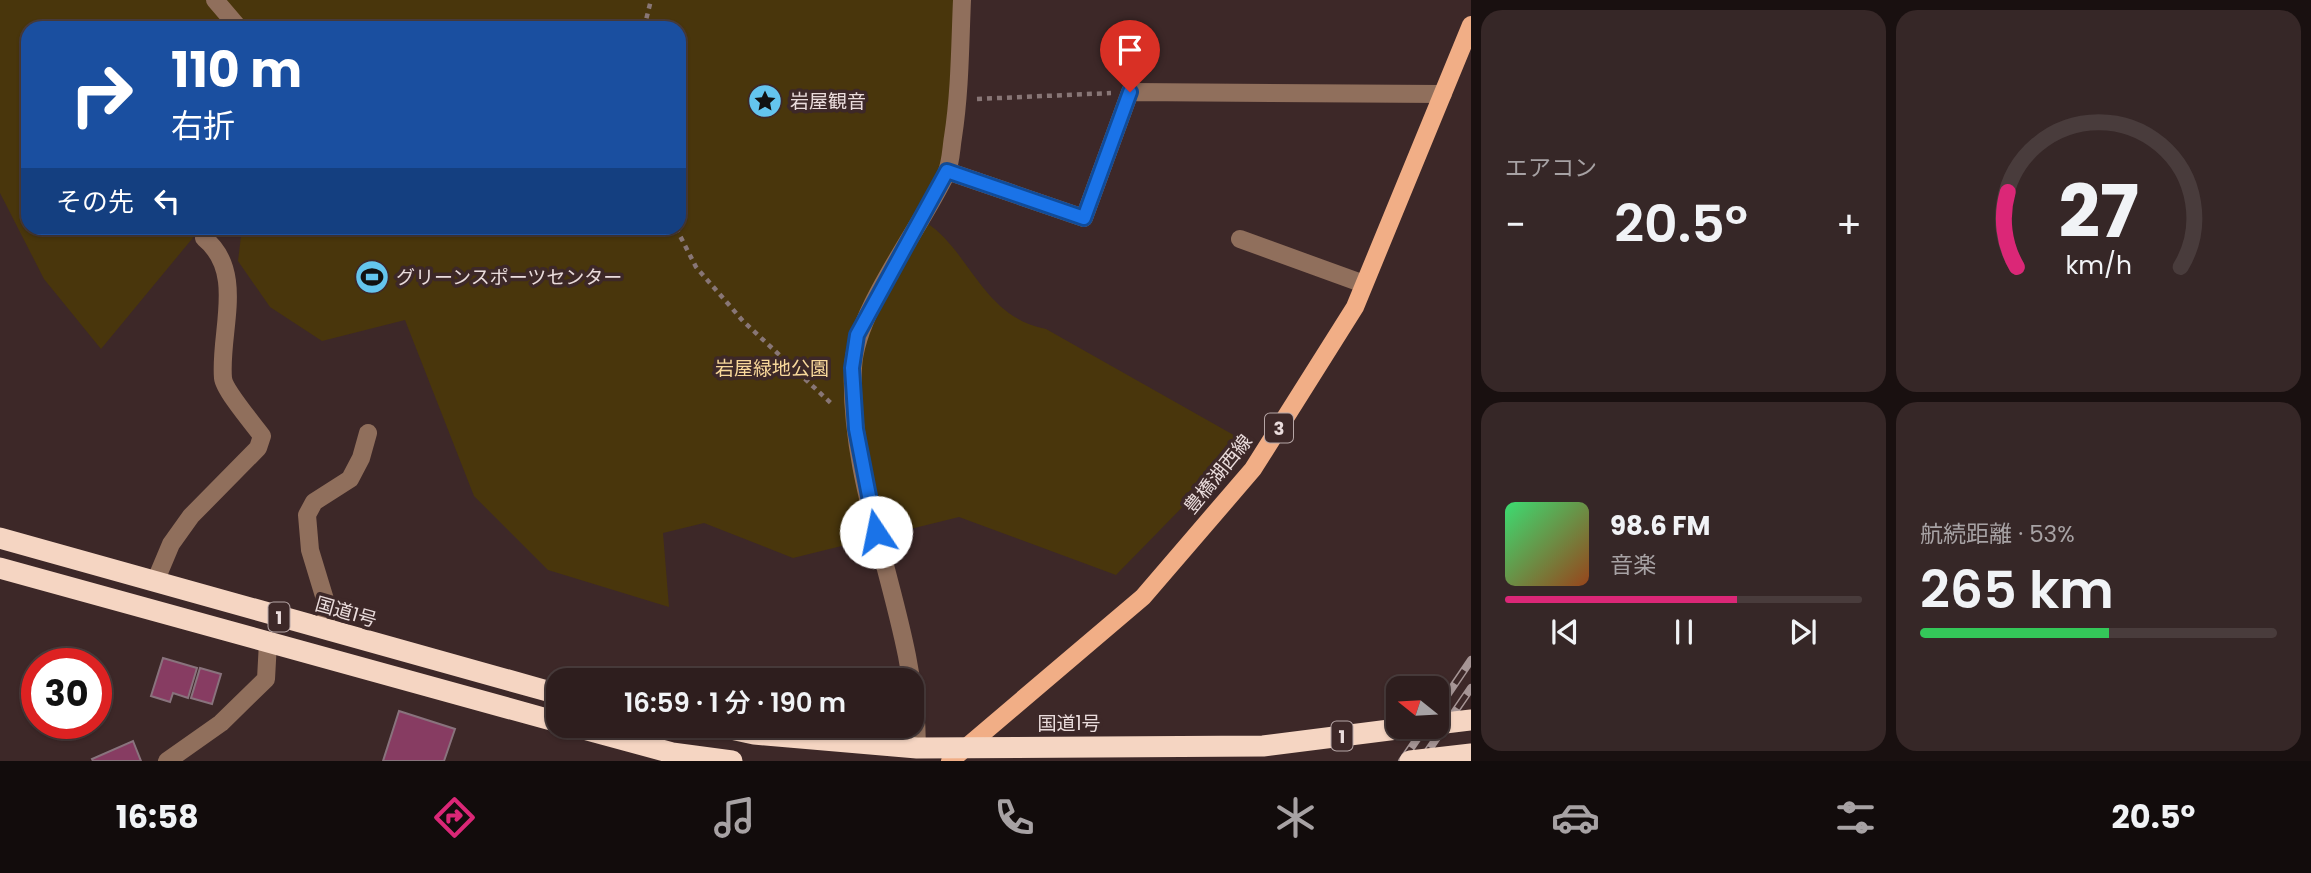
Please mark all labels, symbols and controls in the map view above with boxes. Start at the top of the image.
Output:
pin [1100,20,1160,92]
icon: arrive [1111,31,1149,69]
text: 110 m [171,36,302,104]
icon: right [56,49,147,140]
place icon: 岩屋観音 [746,82,784,120]
place label: 岩屋観音 [790,88,866,115]
text: 右折 [171,103,235,148]
text: エアコン [1505,152,1597,184]
text: 27 [2058,161,2139,262]
icon: left [148,182,186,220]
text: その先 [56,184,134,220]
text: 20.5° [1614,187,1748,260]
text: − [1505,198,1526,251]
text: + [1836,198,1862,251]
text: km/h [2065,248,2132,283]
sports icon: グリーンスポーツセンター [353,258,391,296]
place label: グリーンスポーツセンター [396,264,622,291]
park label: 岩屋緑地公園 [715,355,829,382]
road number: 3 [1265,414,1293,442]
street label: 豊橋湖西線 [1178,429,1258,519]
position arrow [839,495,913,569]
text: 98.6 FM [1610,508,1710,544]
text: 航続距離 · 53% [1920,518,2075,550]
text: 音楽 [1610,549,1656,581]
text: 265 km [1920,553,2114,626]
street label: 国道1号 [312,590,380,634]
road number: 1 [268,602,290,632]
icon: previous [1546,613,1584,651]
icon: pause [1665,613,1703,651]
icon: next [1784,613,1822,651]
speed limit sign: 30 [21,648,112,739]
north arrow [1386,676,1449,738]
map controls [1386,676,1449,739]
text: 16:59 · 1 分 · 190 m [624,685,846,721]
street label: 国道1号 [1037,710,1101,737]
road number: 1 [1332,722,1352,750]
icon: directions [430,793,479,842]
icon: music [710,793,759,842]
icon: phone [990,793,1039,842]
icon: climate [1271,793,1320,842]
icon: car [1551,793,1600,842]
icon: filters [1831,793,1880,842]
text: 16:58 [116,794,199,839]
text: 20.5° [2112,794,2195,839]

